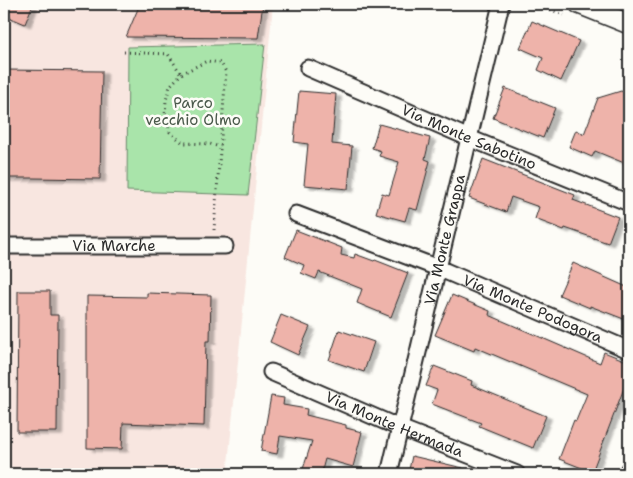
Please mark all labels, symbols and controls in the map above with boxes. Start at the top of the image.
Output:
park label: Parco vecchio Olmo [145,93,241,130]
street label: Via Monte Sabotino [398,100,539,174]
street label: Via Monte Grappa [420,171,470,307]
street label: Via Marche [72,236,156,256]
street label: Via Monte Podogora [460,270,606,348]
street label: Via Monte Hermada [322,387,467,462]

